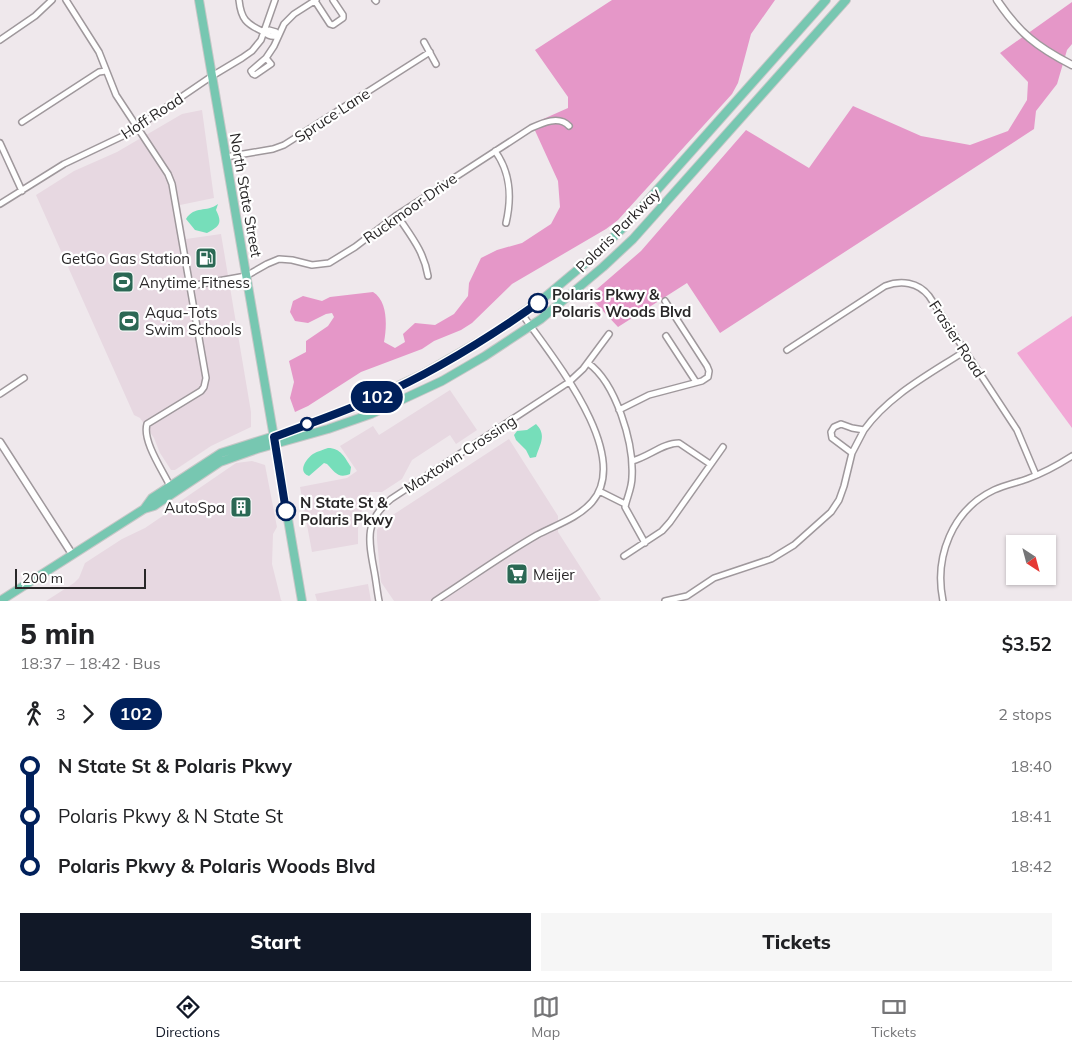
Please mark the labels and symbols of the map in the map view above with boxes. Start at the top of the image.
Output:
street label: Spruce Lane [291,84,373,146]
street label: Hoff Road [117,89,187,143]
street label: North State Street [226,131,266,259]
street label: Ruckmoor Drive [359,169,461,247]
street label: Polaris Parkway [572,184,664,276]
fuel station icon: GetGo Gas Station [194,246,218,270]
place label: GetGo Gas Station [61,249,190,268]
sports icon: Anytime Fitness [111,270,135,294]
place label: Anytime Fitness [139,273,250,292]
place label: Polaris Pkwy & Polaris Woods Blvd [552,285,691,321]
marker: Polaris Pkwy & Polaris Woods Blvd [528,293,548,313]
street label: Frasier Road [925,297,989,381]
place label: Aqua-Tots Swim Schools [145,303,242,339]
sports icon: Aqua-Tots Swim Schools [117,309,141,333]
line badge: 102 [348,381,406,413]
street label: Maxtown Crossing [400,411,520,497]
unlabelled marker [300,417,314,431]
place label: N State St & Polaris Pkwy [300,493,394,529]
building icon: AutoSpa [229,495,253,519]
place label: AutoSpa [164,498,225,517]
marker: N State St & Polaris Pkwy [276,501,296,521]
north arrow [1006,535,1056,585]
supermarket icon: Meijer [505,562,529,586]
place label: Meijer [533,565,575,584]
scale bar [15,566,146,589]

